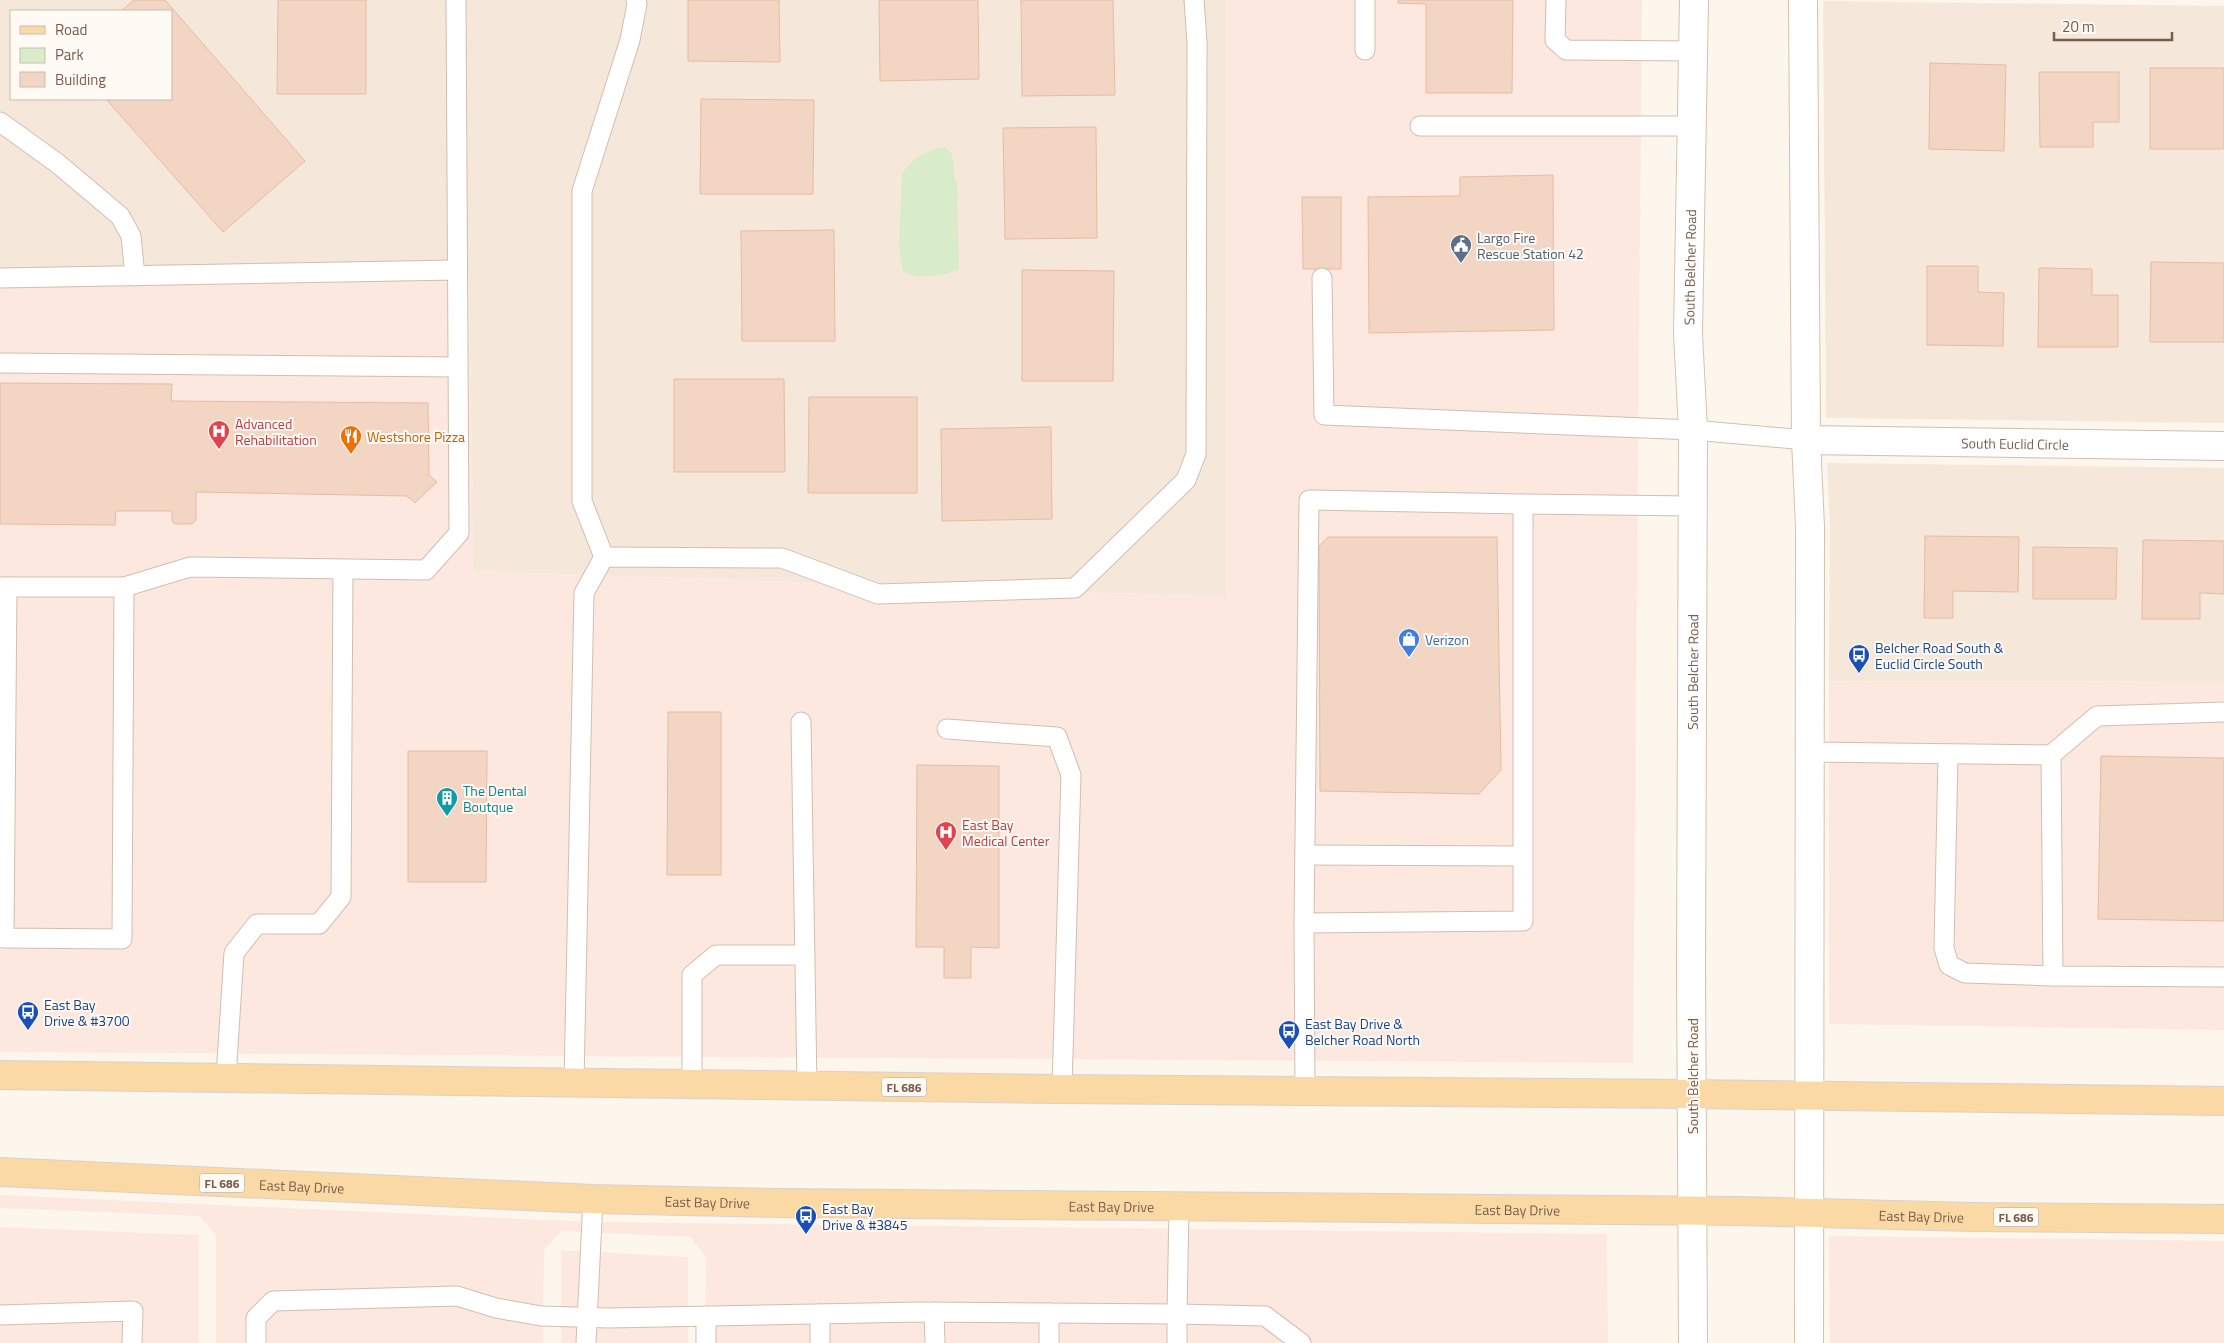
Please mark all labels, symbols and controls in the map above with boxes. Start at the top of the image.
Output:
legend [10,10,172,100]
scale bar [2054,10,2172,42]
text: 20 m [2062,15,2095,38]
text: Road [55,18,87,41]
text: Park [55,43,84,66]
text: Building [55,68,106,91]
street label: South Belcher Road [1678,209,1701,325]
place label: Largo Fire Rescue Station 42 [1477,227,1584,264]
public building icon: Largo Fire Rescue Station 42 [1449,233,1473,264]
place label: Advanced Rehabilitation [235,413,317,450]
hospital icon: Advanced Rehabilitation [207,419,231,450]
restaurant icon: Westshore Pizza [339,424,363,455]
place label: Westshore Pizza [367,426,465,447]
street label: South Euclid Circle [1961,432,2069,454]
street label: South Belcher Road [1681,614,1703,730]
shop icon: Verizon [1397,627,1421,658]
place label: Verizon [1425,629,1469,650]
place label: Belcher Road South & Euclid Circle South [1875,637,2004,674]
bus stop icon: Belcher Road South & Euclid Circle South [1847,643,1871,674]
place label: The Dental Boutque [463,780,527,817]
building icon: The Dental Boutque [435,786,459,817]
place label: East Bay Medical Center [962,814,1050,851]
hospital icon: East Bay Medical Center [934,820,958,851]
place label: East Bay Drive & #3700 [44,994,130,1031]
bus stop icon: East Bay Drive & #3700 [16,1000,40,1031]
place label: East Bay Drive & Belcher Road North [1305,1013,1420,1050]
street label: South Belcher Road [1682,1018,1703,1134]
bus stop icon: East Bay Drive & Belcher Road North [1277,1019,1301,1050]
road number: FL 686 [882,1078,926,1096]
street label: East Bay Drive [259,1173,345,1198]
road number: FL 686 [200,1174,244,1192]
street label: East Bay Drive [664,1190,750,1213]
street label: East Bay Drive [1069,1195,1154,1217]
place label: East Bay Drive & #3845 [822,1198,908,1235]
street label: East Bay Drive [1475,1198,1560,1220]
bus stop icon: East Bay Drive & #3845 [794,1204,818,1235]
street label: East Bay Drive [1878,1204,1964,1227]
road number: FL 686 [1994,1208,2038,1226]

